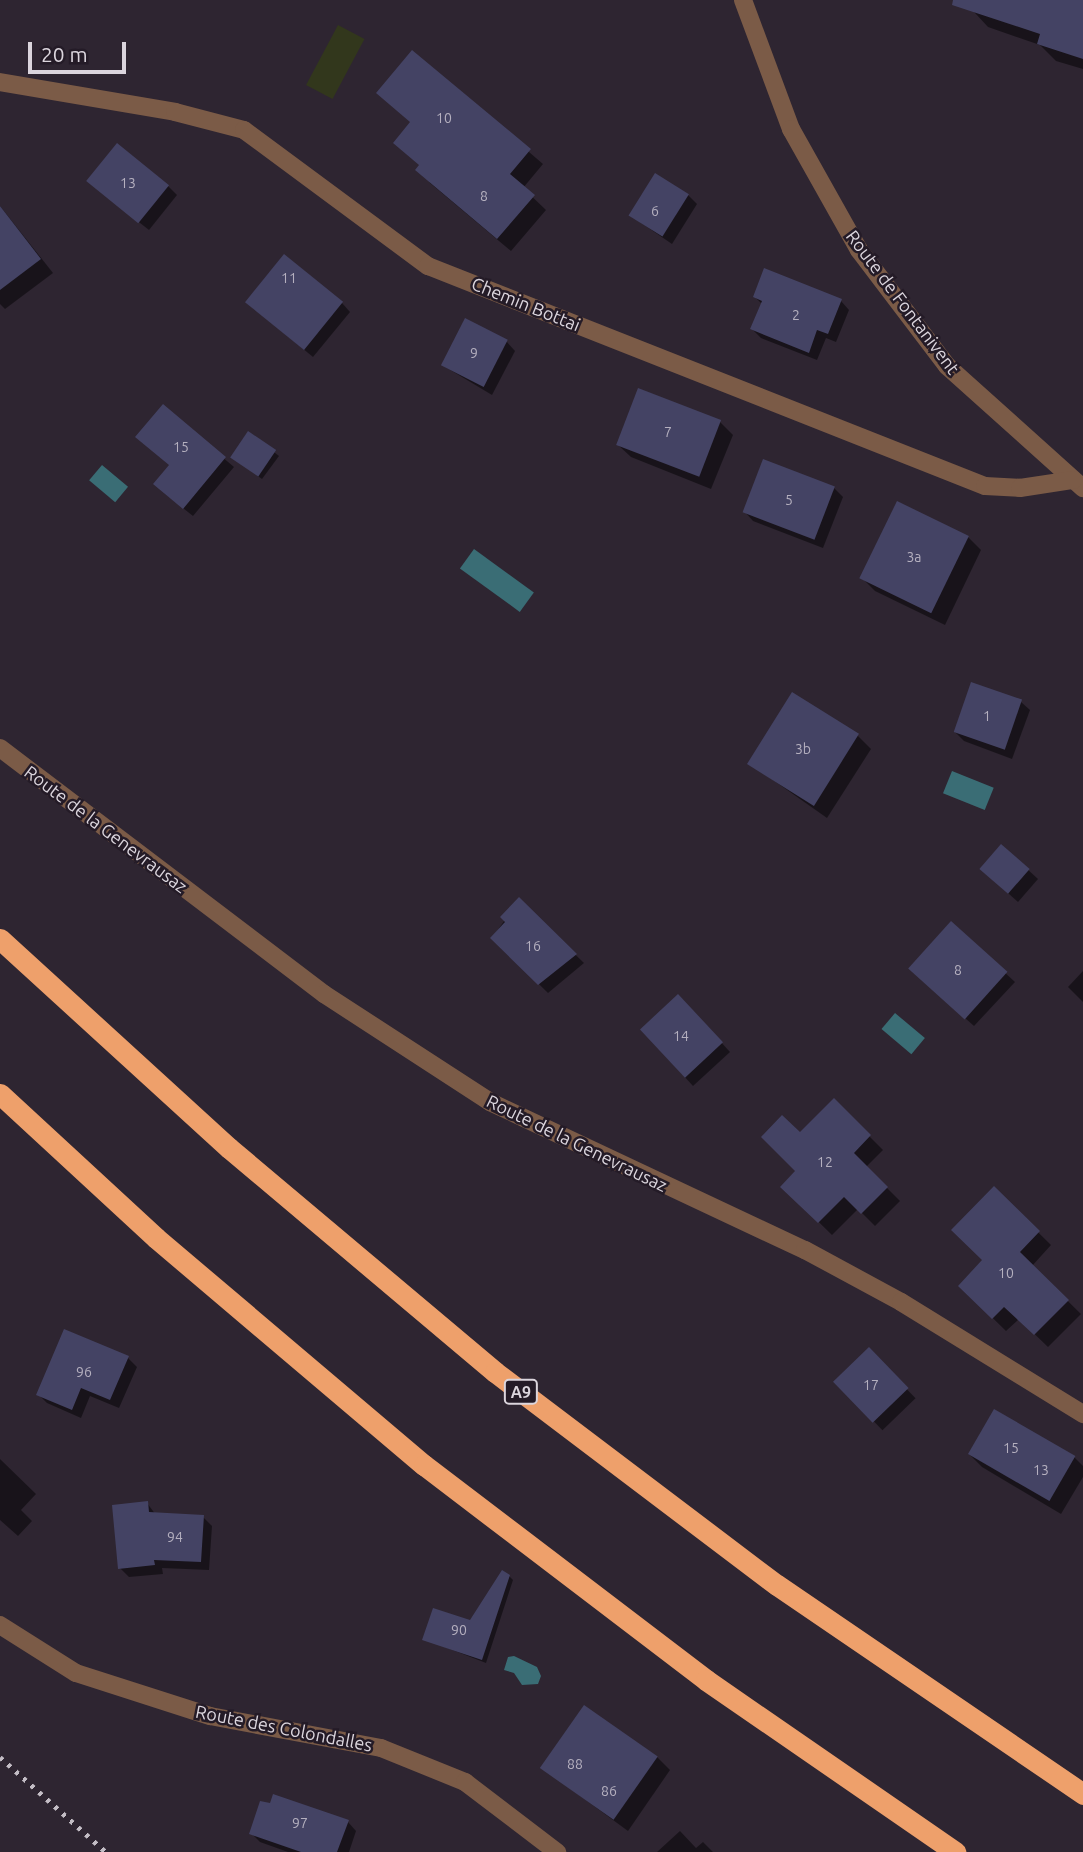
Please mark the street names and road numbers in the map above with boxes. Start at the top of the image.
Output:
street label: Route de Fontanivent [842,226,964,378]
street label: Chemin Bottai [469,272,583,336]
street label: Route de la Genevrausaz [20,761,192,897]
street label: Route de la Genevrausaz [483,1090,671,1196]
road number: A9 [504,1380,538,1404]
street label: Route des Colondalles [194,1700,374,1756]

